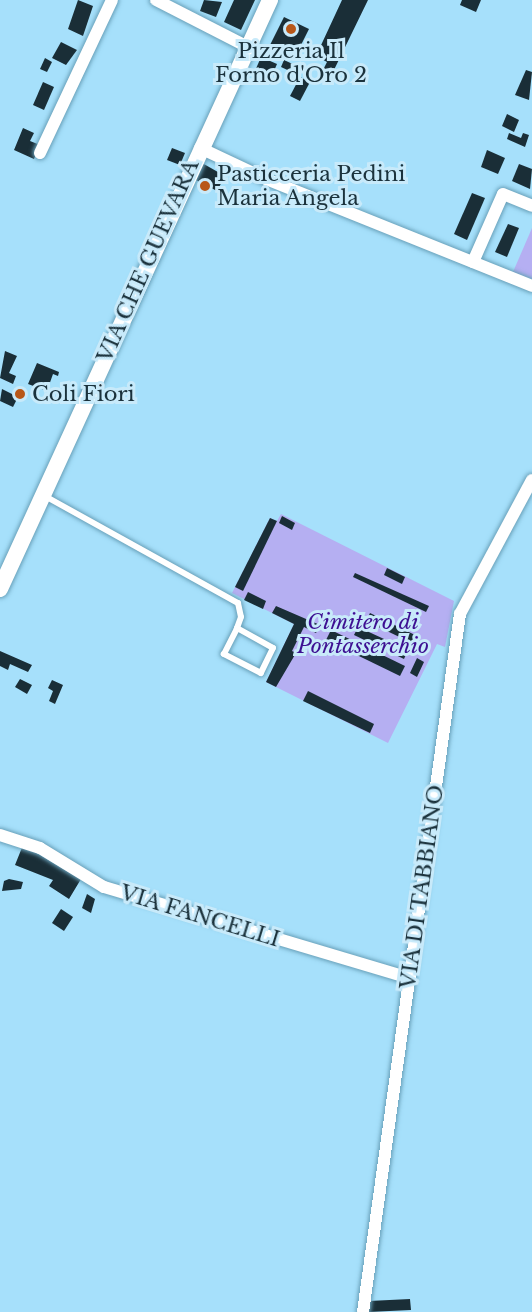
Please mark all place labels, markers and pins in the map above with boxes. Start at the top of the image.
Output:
marker: Pizzeria Il Forno d'Oro 2 [284,22,298,36]
place label: Pizzeria Il Forno d'Oro 2 [215,38,367,88]
place label: Pasticceria Pedini Maria Angela [217,161,406,211]
marker: Pasticceria Pedini Maria Angela [198,179,212,193]
place label: Coli Fiori [32,381,135,407]
marker: Coli Fiori [13,387,27,401]

